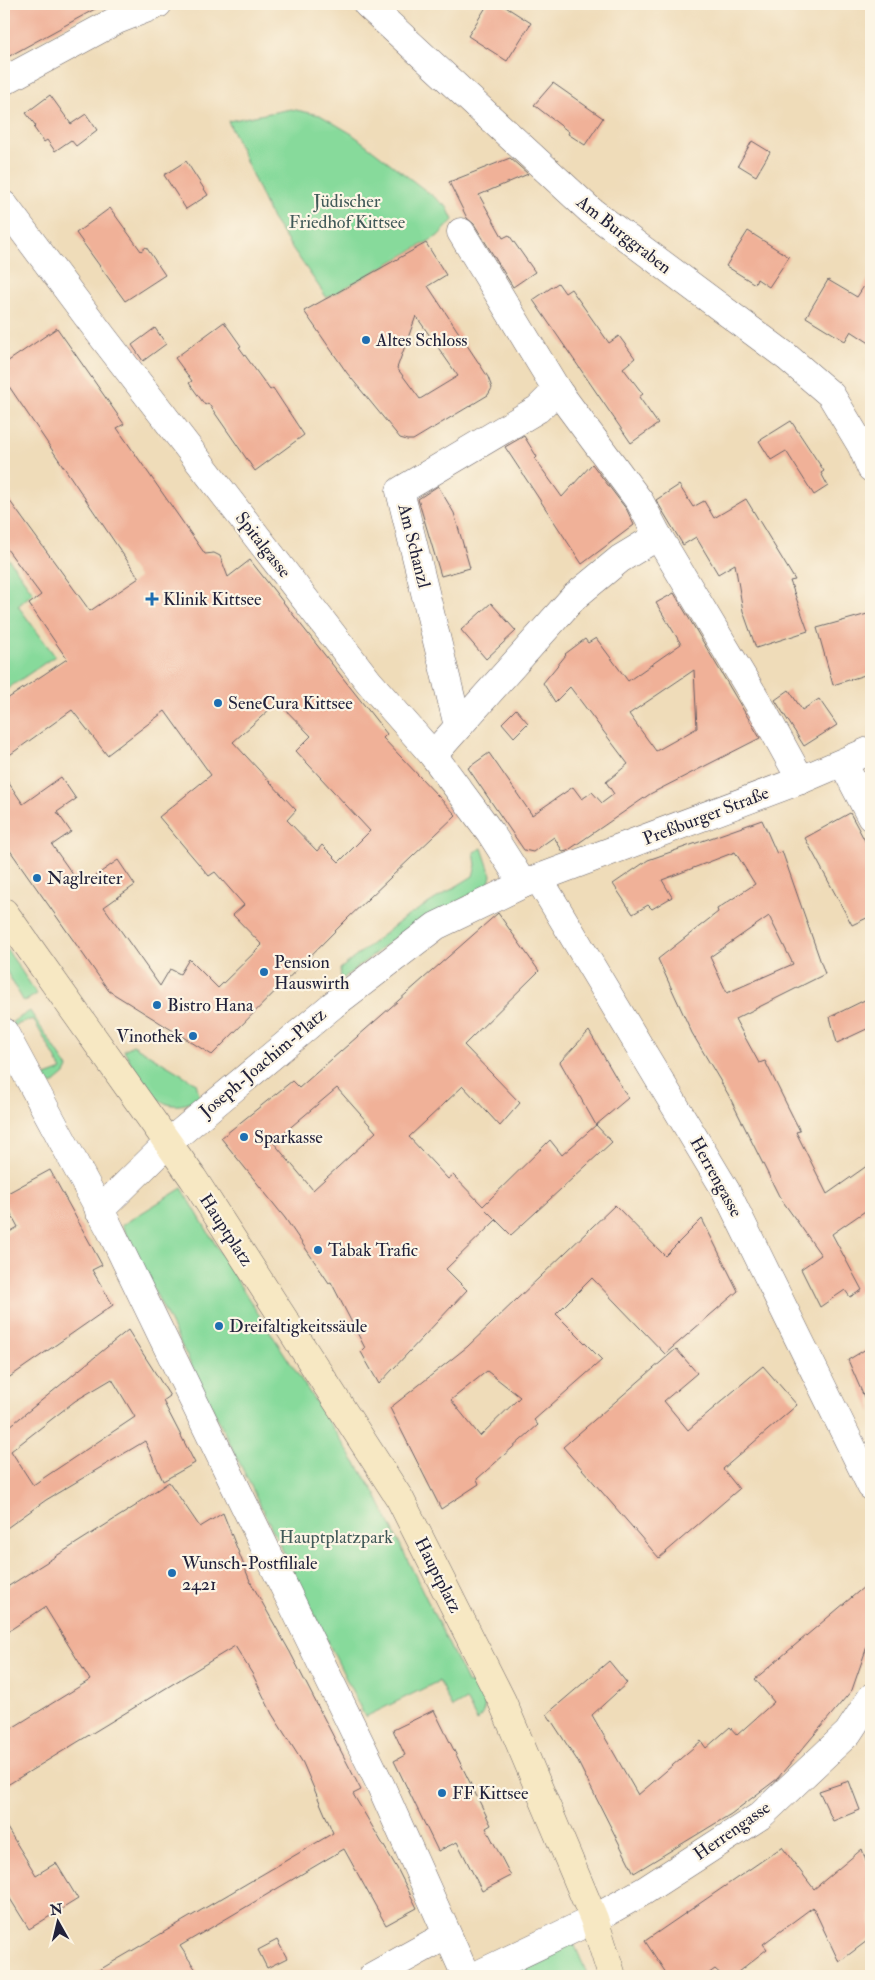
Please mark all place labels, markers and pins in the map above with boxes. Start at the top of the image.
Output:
place label: Altes Schloss [375,329,468,352]
marker: Altes Schloss [360,334,372,346]
place label: Klinik Kittsee [163,588,262,611]
marker: Klinik Kittsee [145,592,159,606]
place label: SeneCura Kittsee [228,692,353,715]
marker: SeneCura Kittsee [212,697,224,709]
place label: Naglreiter [47,867,123,890]
marker: Naglreiter [31,872,43,884]
place label: Pension Hauswirth [274,951,350,995]
marker: Pension Hauswirth [258,966,270,978]
place label: Bistro Hana [167,994,254,1017]
marker: Bistro Hana [151,999,163,1011]
place label: Vinothek [116,1025,183,1048]
marker: Vinothek [187,1030,199,1042]
place label: Sparkasse [254,1126,323,1149]
marker: Sparkasse [238,1131,250,1143]
place label: Tabak Trafic [328,1239,418,1262]
marker: Tabak Trafic [312,1244,324,1256]
place label: Dreifaltigkeitssäule [229,1315,368,1338]
marker: Dreifaltigkeitssäule [213,1320,225,1332]
place label: Wunsch-Postfiliale 2421 [181,1552,318,1596]
marker: Wunsch-Postfiliale 2421 [166,1567,178,1579]
place label: FF Kittsee [452,1782,529,1805]
marker: FF Kittsee [436,1787,448,1799]

